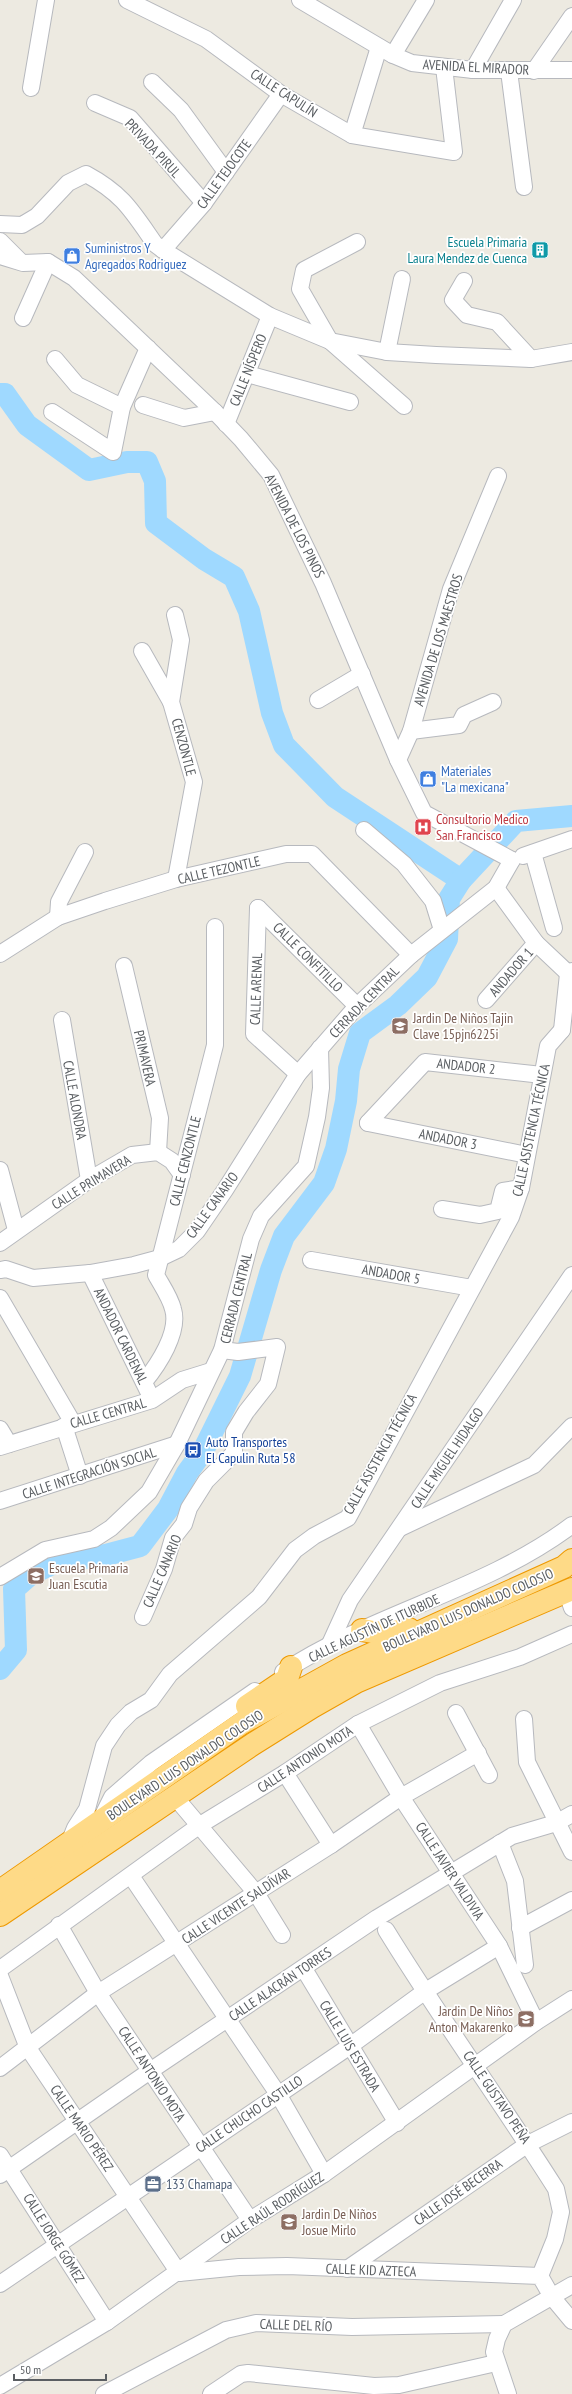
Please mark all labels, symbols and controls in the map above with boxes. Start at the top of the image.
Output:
street label: AVENIDA EL MIRADOR [422,55,530,79]
street label: CALLE CAPULÍN [247,65,321,121]
street label: PRIVADA PIRUL [121,115,185,181]
street label: CALLE TEJOCOTE [193,136,255,212]
place label: Escuela Primaria Laura Mendez de Cuenca [407,233,527,267]
place label: Suministros Y Agregados Rodriguez [85,239,186,273]
building icon: Escuela Primaria Laura Mendez de Cuenca [530,240,550,260]
shop icon: Suministros Y Agregados Rodriguez [62,246,82,266]
street label: CALLE NÍSPERO [225,331,271,409]
street label: AVENIDA DE LOS PINOS [261,471,329,581]
street label: AVENIDA DE LOS MAESTROS [409,572,467,708]
street label: CENZONTLE [168,716,200,778]
place label: Materiales "La mexicana" [441,762,509,796]
shop icon: Materiales "La mexicana" [418,769,438,789]
place label: Consultorio Medico San Francisco [436,810,529,844]
hospital icon: Consultorio Medico San Francisco [413,817,433,837]
street label: CALLE TEZONTLE [176,852,262,888]
street label: CALLE CONFITILLO [269,918,347,996]
street label: ANDADOR 1 [485,944,537,1000]
street label: CALLE ARENAL [246,952,266,1025]
street label: CERRADA CENTRAL [325,962,403,1042]
place label: Jardin De Niños Tajin Clave 15pjn6225i [412,1009,513,1043]
school or university icon: Jardin De Niños Tajin Clave 15pjn6225i [390,1016,410,1036]
street label: PRIMAVERA [130,1028,160,1088]
street label: ANDADOR 2 [436,1054,496,1078]
street label: CALLE ALONDRA [59,1059,91,1141]
street label: CALLE ASISTENCIA TÉCNICA [508,1062,554,1198]
street label: CALLE CENZONTLE [165,1114,205,1208]
street label: ANDADOR 3 [417,1125,479,1153]
street label: CALLE PRIMAVERA [48,1150,134,1213]
street label: CALLE CANARIO [182,1168,242,1242]
street label: CERRADA CENTRAL [216,1250,256,1345]
street label: ANDADOR 5 [360,1260,422,1288]
street label: ANDADOR CARDENAL [90,1285,152,1387]
street label: CALLE ASISTENCIA TÉCNICA [339,1390,421,1517]
street label: CALLE CENTRAL [68,1394,148,1432]
street label: CALLE MIGUEL HIDALGO [407,1404,488,1512]
place label: Auto Transportes El Capulin Ruta 58 [206,1433,295,1467]
bus stop icon: Auto Transportes El Capulin Ruta 58 [183,1440,203,1460]
street label: CALLE INTEGRACIÓN SOCIAL [20,1443,158,1503]
street label: CALLE CANARIO [139,1531,186,1610]
place label: Escuela Primaria Juan Escutia [48,1559,128,1593]
street label: BOULEVARD LUIS DONALDO COLOSIO [380,1564,556,1656]
school or university icon: Escuela Primaria Juan Escutia [26,1566,46,1586]
street label: CALLE AGUSTÍN DE ITURBIDE [306,1590,442,1666]
street label: BOULEVARD LUIS DONALDO COLOSIO [103,1706,267,1824]
street label: CALLE ANTONIO MOTA [254,1721,356,1797]
street label: CALLE JAVIER VALDIVIA [412,1819,489,1924]
street label: CALLE VICENTE SALDÍVAR [178,1864,294,1948]
street label: CALLE ALACRÁN TORRES [225,1943,335,2025]
street label: CALLE LUIS ESTRADA [316,1997,385,2095]
place label: Jardin De Niños Anton Makarenko [429,2002,513,2036]
school or university icon: Jardin De Niños Anton Makarenko [516,2009,536,2029]
street label: CALLE ANTONIO MOTA [114,2023,190,2125]
street label: CALLE GUSTAVO PEÑA [459,2047,535,2147]
street label: CALLE CHUCHO CASTILLO [192,2071,306,2157]
street label: CALLE MARIO PÉREZ [46,2081,118,2175]
street label: CALLE JOSÉ BECERRA [410,2155,506,2229]
street label: CALLE RAÚL RODRÍGUEZ [217,2168,327,2248]
office icon: 133 Chamapa [143,2174,163,2194]
place label: 133 Chamapa [166,2175,232,2193]
street label: CALLE JORGE GÓMEZ [19,2190,89,2286]
place label: Jardin De Niños Josue Mirlo [301,2205,377,2239]
school or university icon: Jardin De Niños Josue Mirlo [279,2212,299,2232]
street label: CALLE KID AZTECA [325,2259,417,2281]
street label: CALLE DEL RÍO [259,2315,333,2335]
scale bar [14,2356,106,2382]
text: 50 m [20,2362,41,2377]

